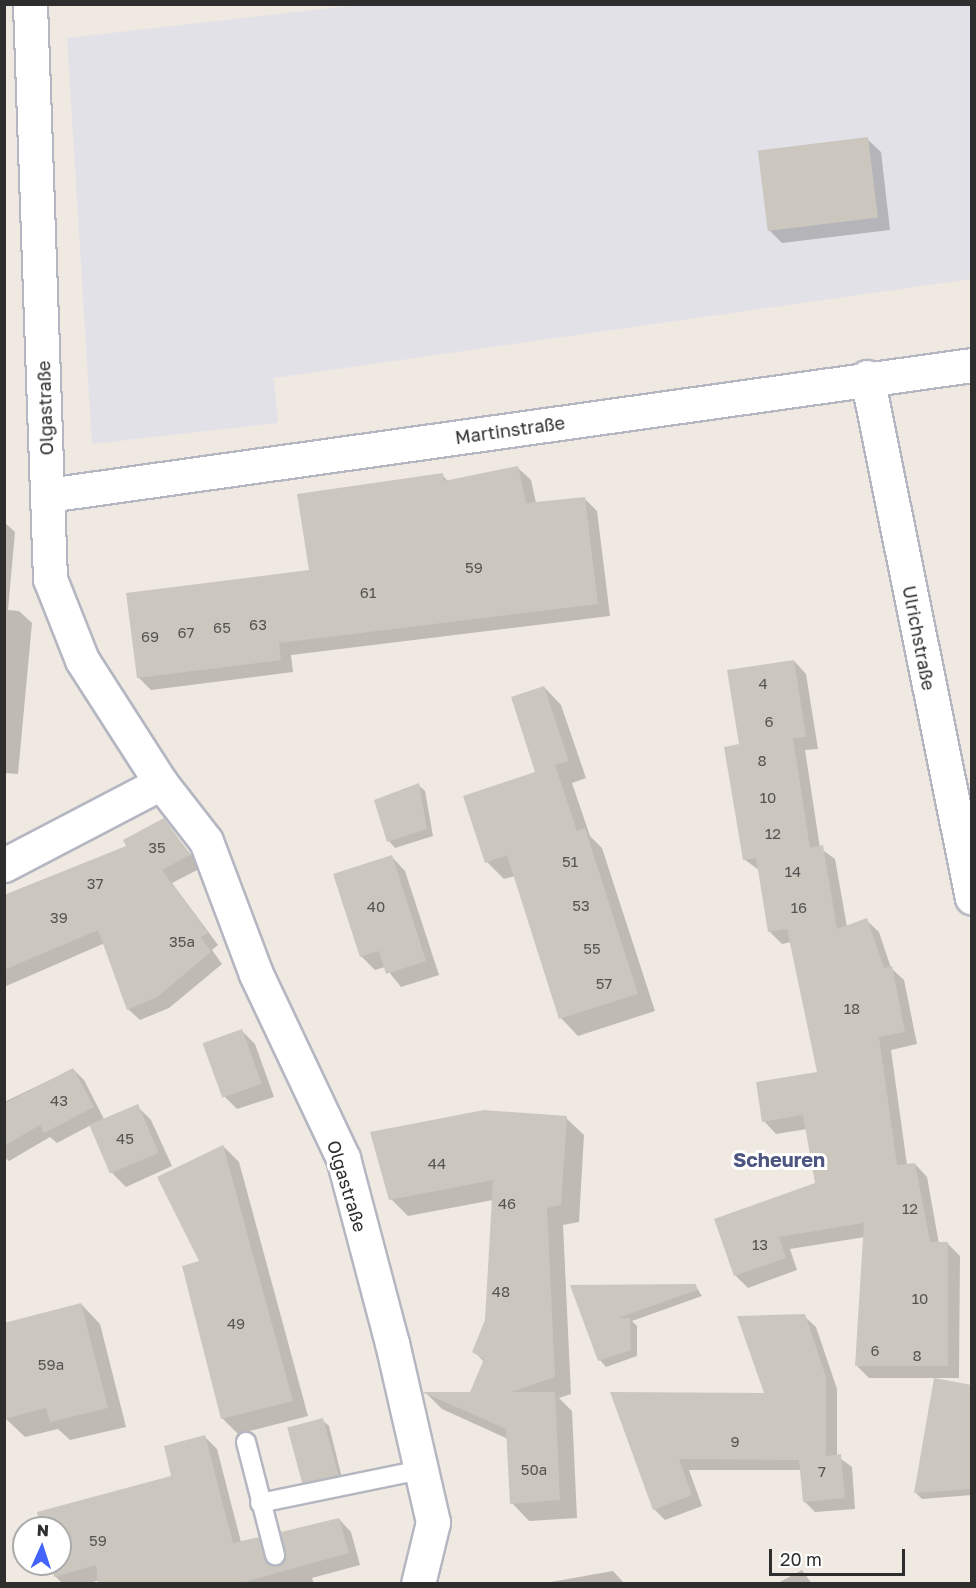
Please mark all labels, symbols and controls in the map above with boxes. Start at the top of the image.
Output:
street label: Olgastraße [33,360,57,456]
street label: Martinstraße [454,412,566,448]
house number: 59 [465,559,483,577]
house number: 61 [360,584,376,602]
street label: Ulrichstraße [898,584,940,692]
house number: 63 [249,616,267,634]
house number: 65 [213,619,231,637]
house number: 67 [177,624,195,642]
house number: 69 [141,628,159,646]
house number: 4 [758,675,768,693]
house number: 6 [764,713,774,731]
house number: 8 [757,752,767,770]
house number: 10 [760,789,776,807]
house number: 12 [765,825,781,843]
house number: 35 [148,839,166,857]
house number: 51 [562,853,578,871]
house number: 14 [785,863,801,881]
house number: 37 [87,875,103,893]
house number: 53 [572,897,590,915]
house number: 40 [367,898,385,916]
house number: 16 [791,899,807,917]
house number: 39 [50,909,68,927]
house number: 35a [169,933,195,951]
house number: 55 [583,940,601,958]
house number: 57 [596,975,612,993]
house number: 18 [844,1000,860,1018]
house number: 43 [50,1092,68,1110]
house number: 45 [116,1130,134,1148]
street label: Olgastraße [323,1138,371,1234]
district label: Scheuren [733,1147,825,1171]
house number: 44 [428,1155,446,1173]
house number: 46 [498,1195,516,1213]
house number: 12 [902,1200,918,1218]
house number: 13 [752,1236,768,1254]
house number: 48 [492,1283,510,1301]
house number: 10 [912,1290,928,1308]
house number: 49 [227,1315,245,1333]
house number: 6 [870,1342,880,1360]
house number: 8 [912,1347,922,1365]
house number: 59a [38,1356,64,1374]
house number: 9 [730,1433,740,1451]
house number: 50a [521,1461,547,1479]
house number: 7 [818,1463,826,1481]
north arrow [12,1516,72,1576]
text: N [36,1520,49,1540]
house number: 59 [89,1532,107,1550]
scale bar [772,1537,908,1575]
text: 20 m [780,1548,822,1570]

